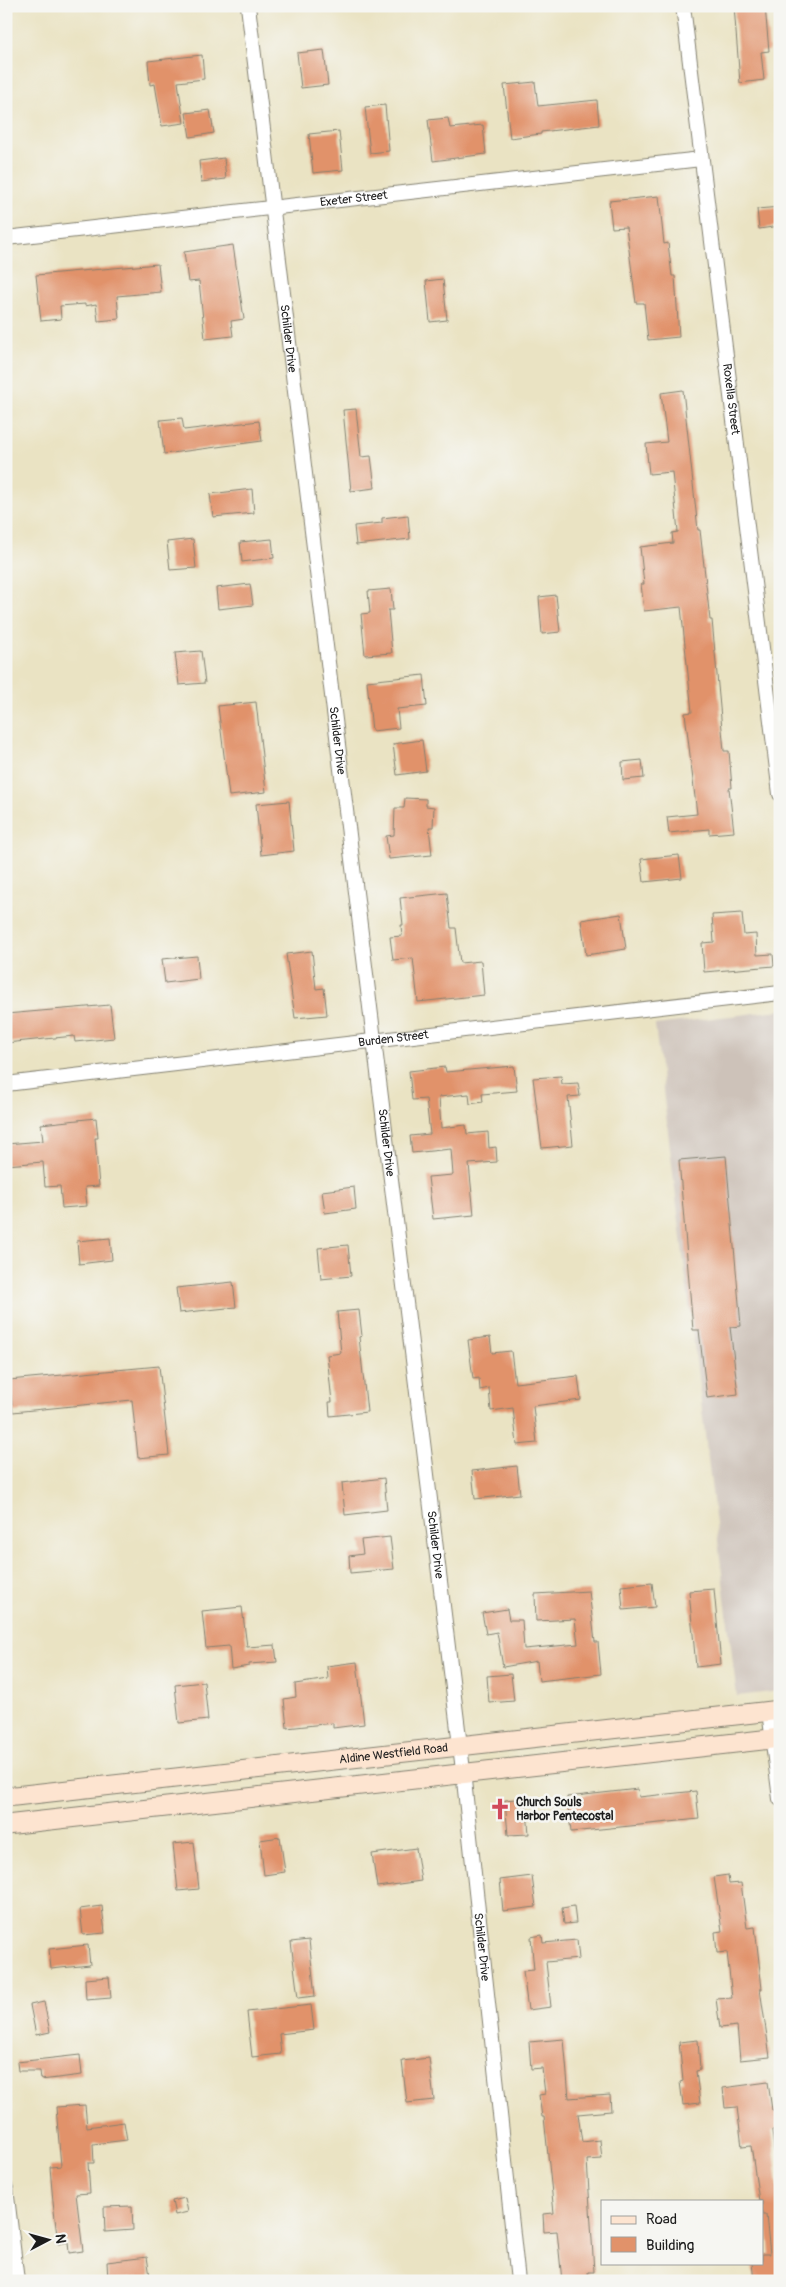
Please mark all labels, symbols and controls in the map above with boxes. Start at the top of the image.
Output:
street label: Exeter Street [319,188,389,210]
street label: Schilder Drive [276,304,300,374]
street label: Roxella Street [719,363,743,436]
street label: Schilder Drive [325,706,349,776]
street label: Burden Street [357,1027,429,1051]
street label: Schilder Drive [374,1108,398,1178]
street label: Schilder Drive [423,1510,447,1580]
street label: Aldine Westfield Road [338,1740,449,1768]
place label: Church Souls Harbor Pentecostal [516,1795,614,1824]
church icon: Church Souls Harbor Pentecostal [487,1796,513,1822]
street label: Schilder Drive [470,1912,493,1982]
legend [601,2200,764,2264]
text: Road [646,2210,677,2229]
north arrow [22,2214,72,2264]
text: N [51,2233,69,2244]
text: Building [646,2236,694,2255]

